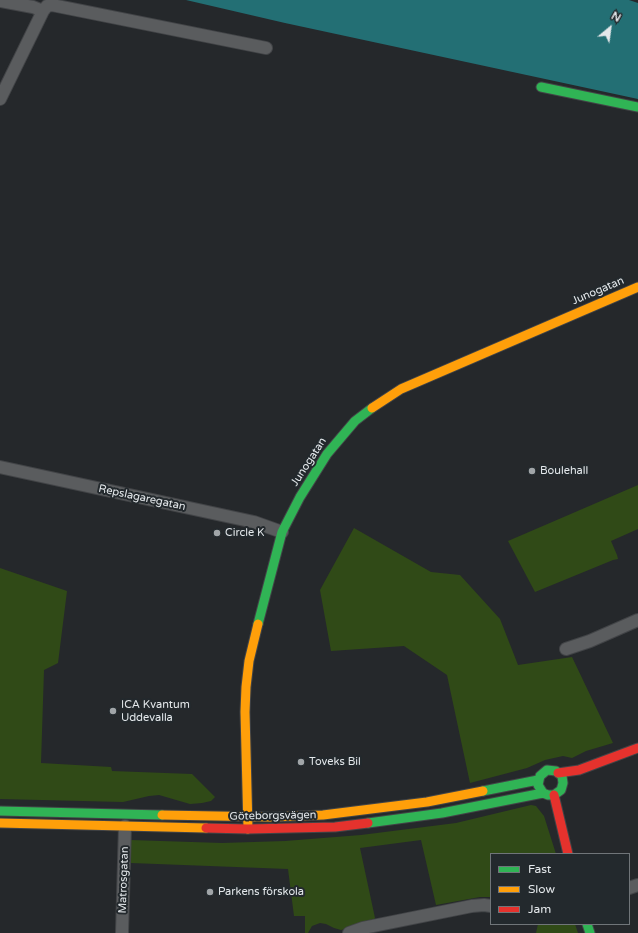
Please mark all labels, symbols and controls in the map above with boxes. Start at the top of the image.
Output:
north arrow [590,8,630,48]
text: N [609,9,623,25]
street label: Junogatan [570,274,626,308]
street label: Junogatan [288,435,330,489]
place label: Boulehall [540,464,588,478]
marker: Boulehall [527,466,537,476]
street label: Repslagaregatan [97,482,187,514]
place label: Circle K [225,526,264,540]
marker: Circle K [212,528,222,538]
place label: ICA Kvantum Uddevalla [121,698,190,724]
marker: ICA Kvantum Uddevalla [108,706,118,716]
place label: Toveks Bil [309,755,361,769]
marker: Toveks Bil [296,757,306,767]
street label: Göteborgsvägen [229,809,317,823]
street label: Matrosgatan [116,846,132,914]
legend [490,853,630,925]
text: Fast [528,862,551,876]
text: Slow [528,882,555,896]
place label: Parkens förskola [218,885,304,899]
marker: Parkens förskola [205,887,215,897]
text: Jam [528,902,551,916]

